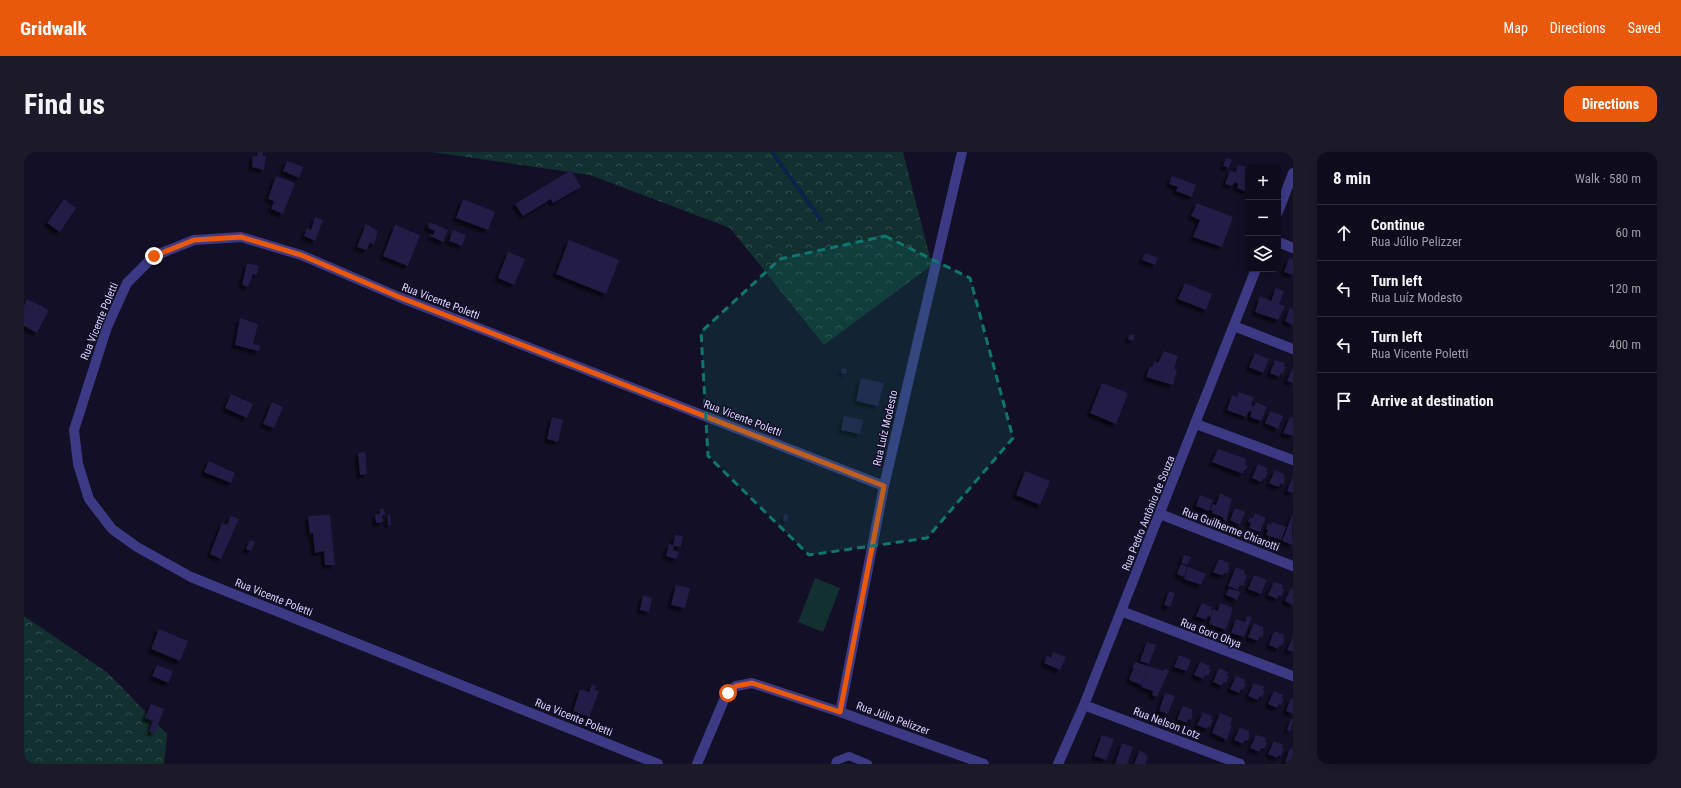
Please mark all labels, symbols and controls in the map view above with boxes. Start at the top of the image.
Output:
text: Gridwalk [20,17,86,40]
text: Map [1504,20,1528,36]
text: Directions [1550,20,1606,36]
text: Saved [1628,20,1661,36]
button: Directions [1564,86,1657,122]
text: Find us [24,88,105,121]
map controls [1245,164,1281,272]
button: + [1245,164,1281,200]
text: 8 min [1333,168,1371,188]
text: Walk · 580 m [1575,171,1641,186]
button: − [1245,200,1281,236]
text: Continue [1371,216,1425,234]
icon: ahead [1333,222,1355,244]
text: 60 m [1615,225,1641,240]
text: Rua Júlio Pelizzer [1371,234,1462,249]
button: layers [1245,236,1281,272]
route end [145,247,163,265]
text: Turn left [1371,272,1422,290]
icon: left [1333,278,1355,300]
street label: Rua Vicente Poletti [78,281,121,362]
street label: Rua Vicente Poletti [400,281,482,322]
text: 120 m [1609,281,1641,296]
text: Rua Luíz Modesto [1371,290,1462,305]
text: Turn left [1371,328,1422,346]
icon: left [1333,334,1355,356]
text: 400 m [1609,337,1641,352]
text: Rua Vicente Poletti [1371,346,1468,361]
street label: Rua Luíz Modesto [870,389,901,467]
icon: arrive [1333,390,1355,412]
text: Arrive at destination [1371,392,1494,410]
street label: Rua Vicente Poletti [702,398,784,439]
street label: Rua Pedro Antônio de Souza [1119,454,1178,573]
street label: Rua Guilherme Chiarotti [1181,505,1281,554]
street label: Rua Vicente Poletti [233,576,314,619]
street label: Rua Goro Ohya [1179,616,1243,651]
route start [719,684,737,702]
street label: Rua Vicente Poletti [533,696,614,739]
street label: Rua Júlio Pelizzer [854,699,932,738]
street label: Rua Nelson Lotz [1131,705,1202,742]

